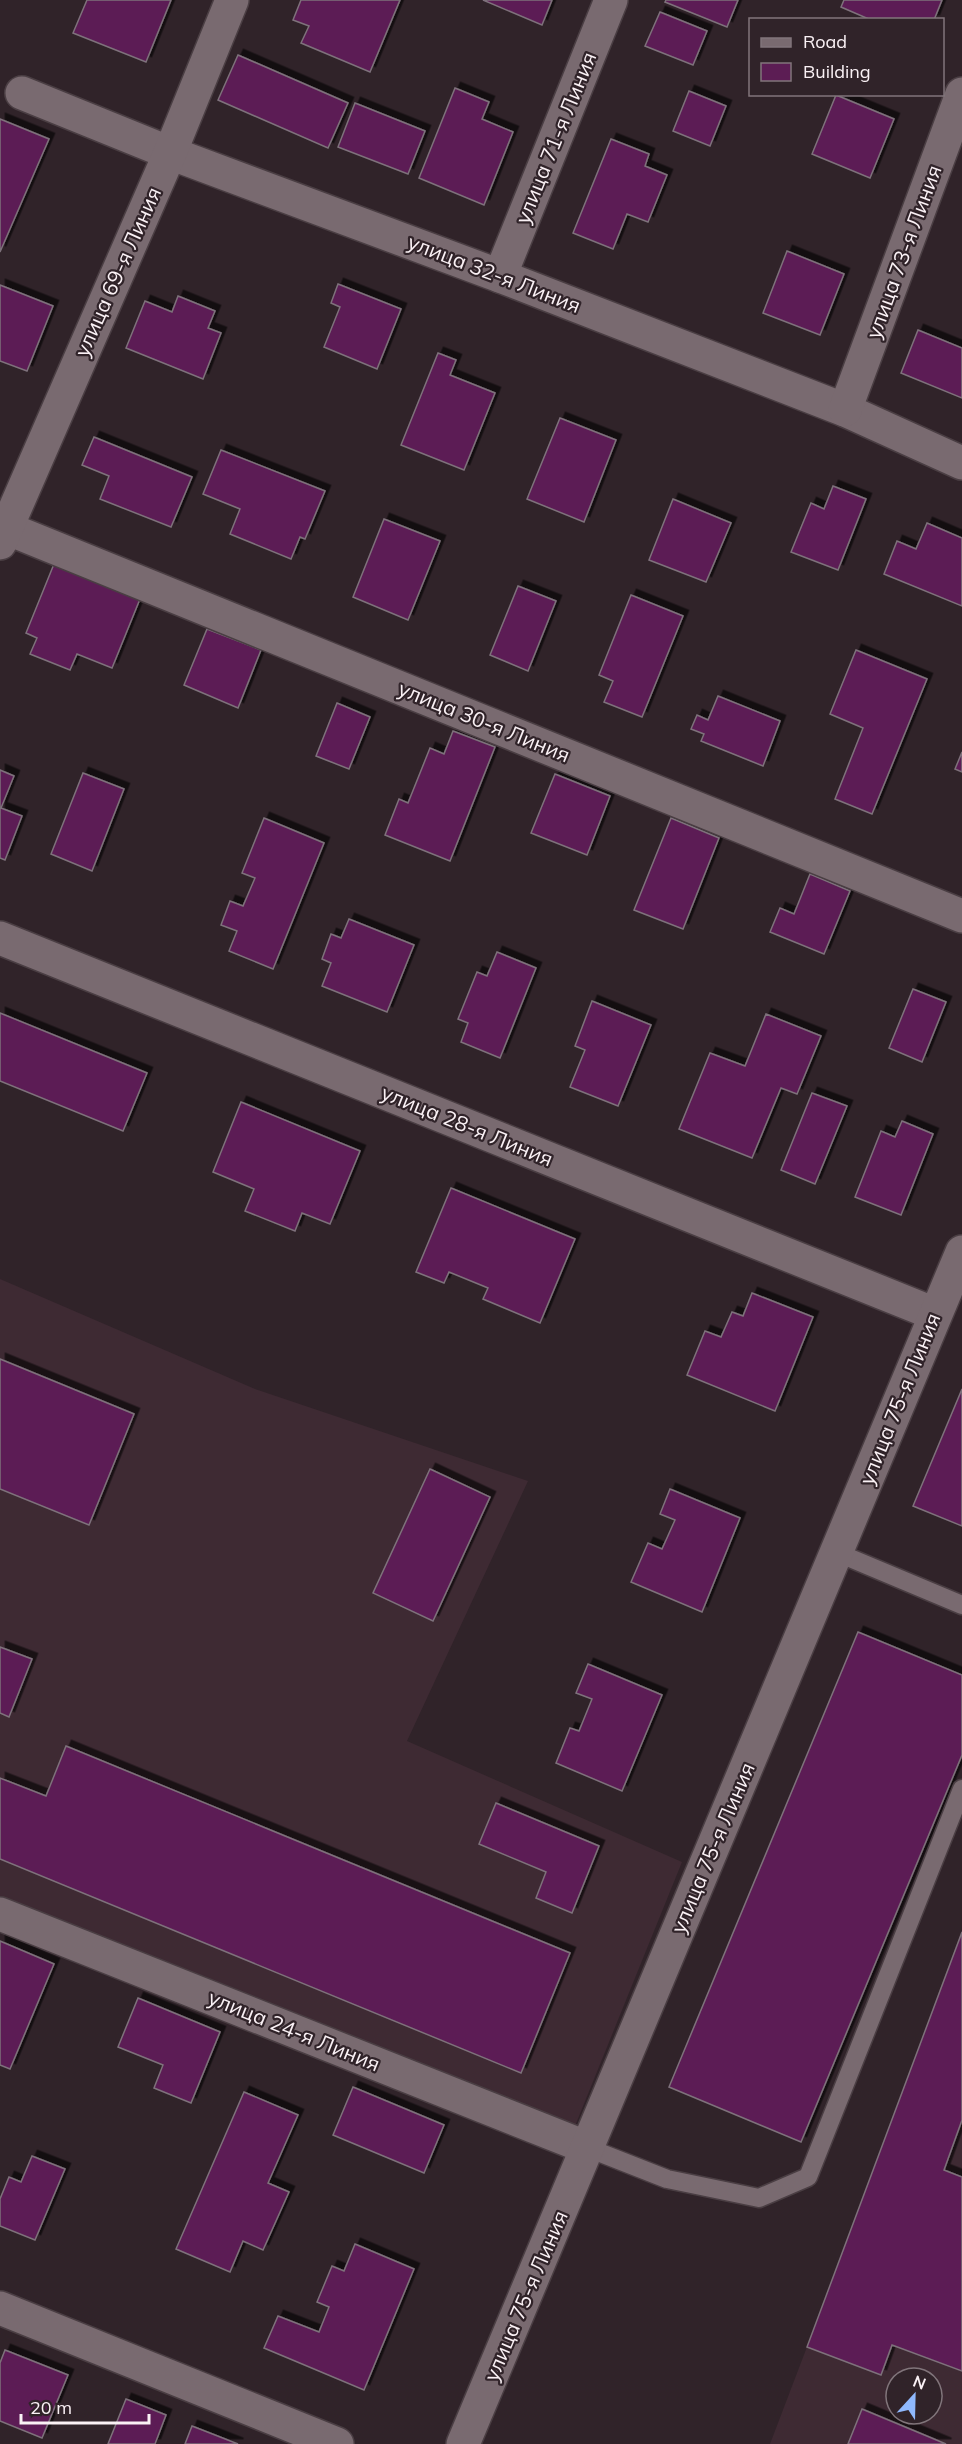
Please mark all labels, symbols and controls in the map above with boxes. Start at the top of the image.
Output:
legend [749,18,944,96]
text: Road [803,30,847,53]
street label: улица 71-я Линия [509,48,601,227]
text: Building [803,60,871,83]
street label: улица 73-я Линия [860,161,947,342]
street label: улица 69-я Линия [68,183,166,360]
street label: улица 32-я Линия [404,228,584,318]
street label: улица 30-я Линия [395,675,574,767]
street label: улица 28-я Линия [378,1079,557,1171]
street label: улица 75-я Линия [853,1309,945,1488]
street label: улица 75-я Линия [664,1758,760,1937]
street label: улица 24-я Линия [205,1984,384,2076]
street label: улица 75-я Линия [477,2206,573,2385]
north arrow [884,2366,944,2426]
text: N [910,2371,929,2394]
scale bar [21,2387,148,2425]
text: 20 m [30,2396,72,2419]

